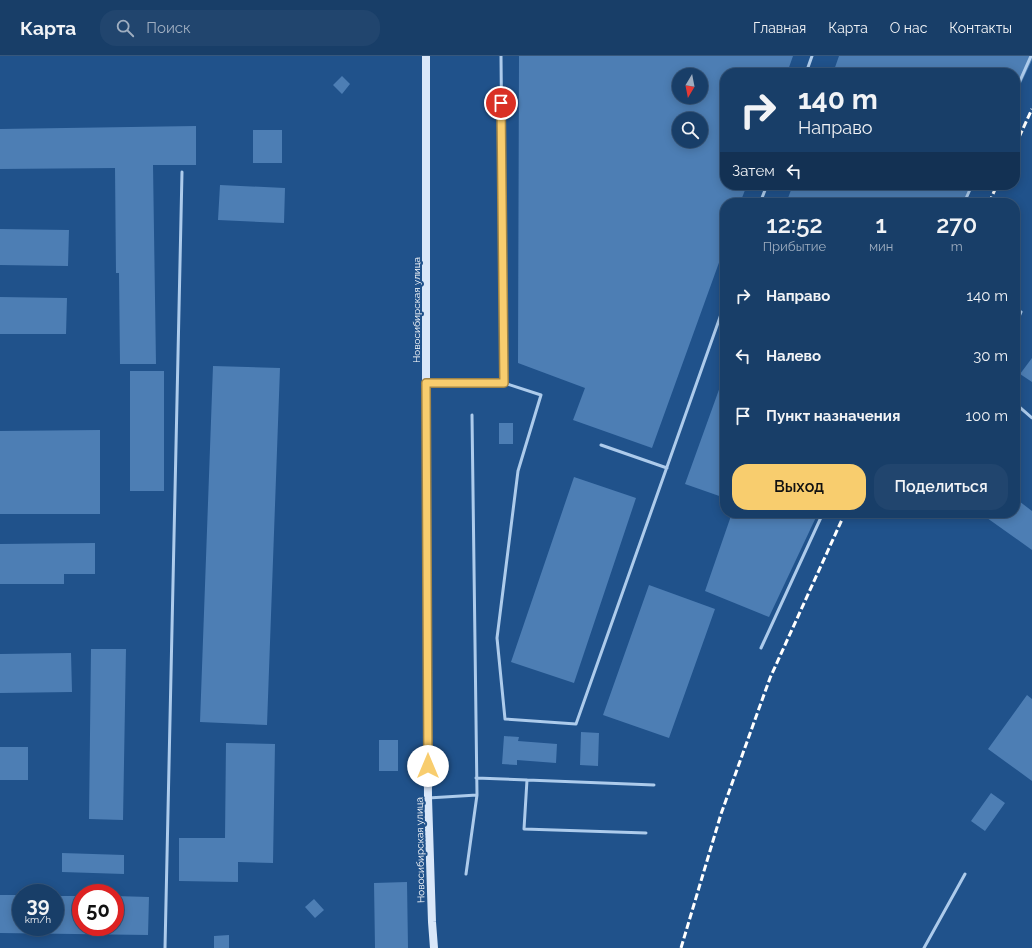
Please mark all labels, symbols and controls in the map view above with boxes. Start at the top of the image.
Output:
search box [100,10,380,46]
text: Карта [20,17,76,39]
icon: search [114,17,136,39]
text: Поиск [146,19,191,37]
text: Главная [753,20,806,36]
text: Карта [828,20,868,36]
text: О нас [890,20,927,36]
text: Контакты [949,20,1012,36]
north arrow [672,68,708,104]
map controls [672,68,708,148]
text: 140 m [798,83,878,116]
icon: right [732,84,784,136]
pin [484,86,518,120]
icon: arrive [490,92,512,114]
button: search [672,112,708,148]
text: Направо [798,117,872,138]
icon: left [783,160,805,182]
text: Затем [732,162,775,180]
text: 12:52 [766,210,823,239]
text: 1 [875,210,887,239]
text: 270 [936,210,977,239]
text: Прибытие [763,239,826,254]
text: мин [869,239,893,254]
text: m [951,239,963,254]
street label: Новосибирская улица [411,257,422,363]
icon: right [732,285,754,307]
text: Направо [766,287,830,305]
text: 140 m [967,287,1008,305]
icon: left [732,345,754,367]
text: Налево [766,347,821,365]
text: 30 m [973,347,1008,365]
icon: arrive [732,405,754,427]
text: Пункт назначения [766,407,900,425]
text: 100 m [966,407,1008,425]
button: Выход [732,464,866,510]
button: Поделиться [874,464,1008,510]
position arrow [407,745,449,787]
street label: Новосибирская улица [414,797,426,903]
speed limit sign: 50 [72,884,124,936]
text: 39 [27,893,49,917]
text: km/h [25,914,51,925]

